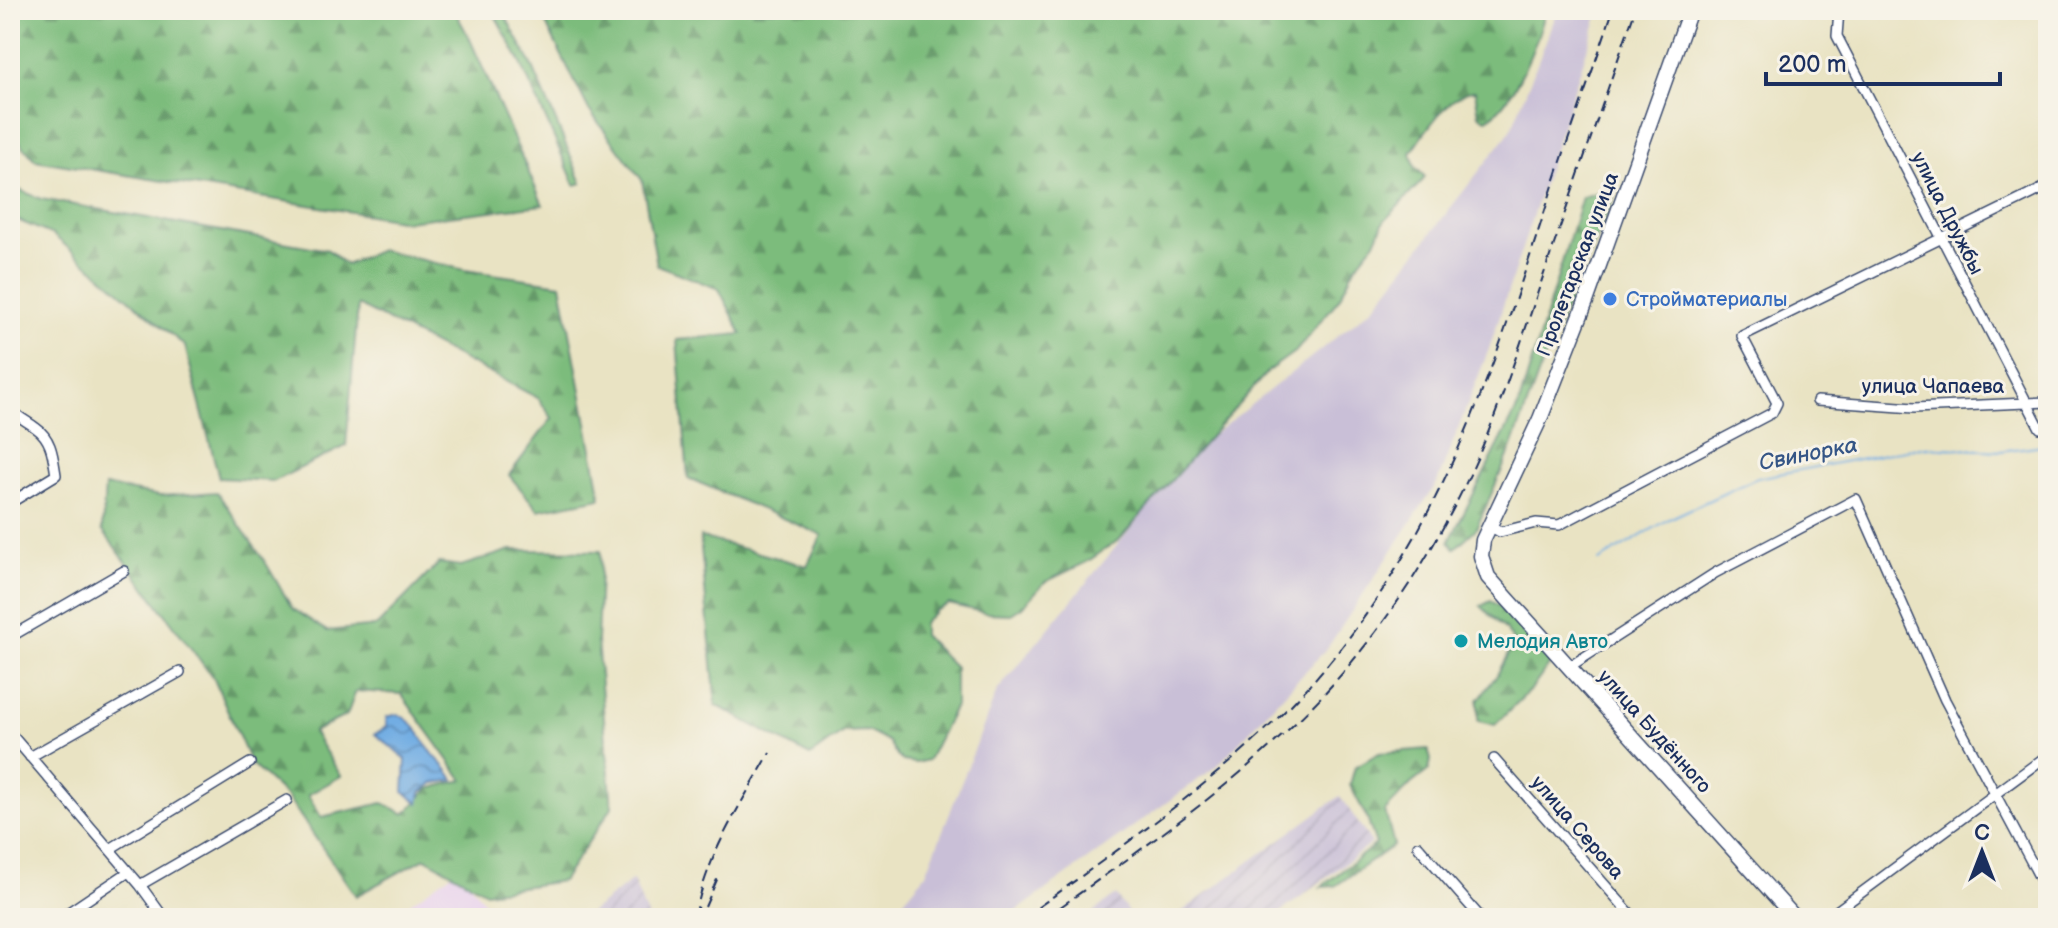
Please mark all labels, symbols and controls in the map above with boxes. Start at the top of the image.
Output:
scale bar [1766,36,2000,86]
text: 200 m [1778,50,1847,79]
street label: улица Дружбы [1906,148,1988,279]
street label: Пролетарская улица [1532,169,1624,360]
place label: Стройматериалы [1626,288,1787,312]
marker: Стройматериалы [1601,290,1619,308]
street label: улица Чапаева [1862,375,2005,399]
water label: Свинорка [1757,432,1860,477]
place label: Мелодия Авто [1477,630,1608,654]
marker: Мелодия Авто [1452,632,1470,650]
street label: улица Будённого [1593,665,1716,798]
street label: улица Серова [1526,771,1629,885]
north arrow [1942,812,2022,892]
text: С [1974,820,1990,847]

